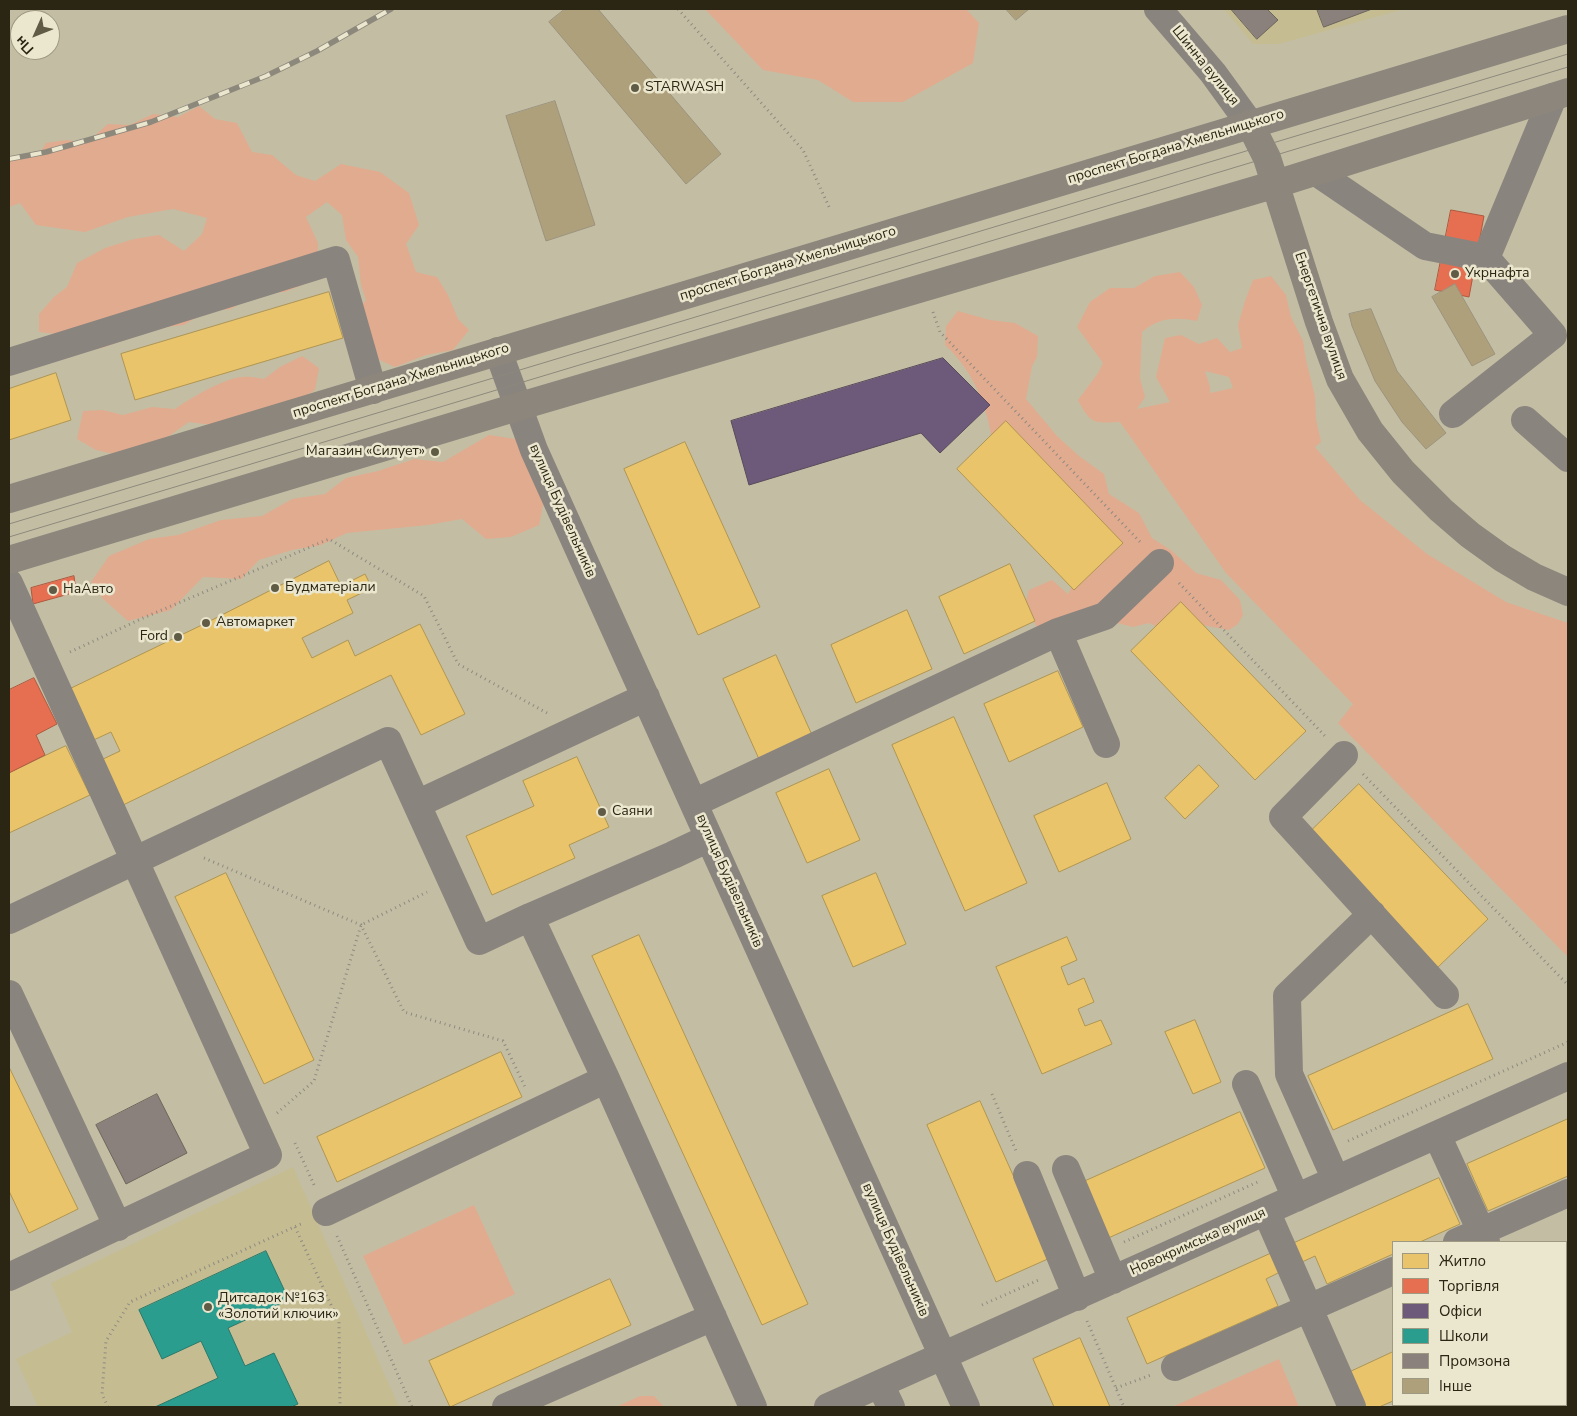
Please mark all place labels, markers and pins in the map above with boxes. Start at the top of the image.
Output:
place label: STARWASH [645,80,724,96]
marker: STARWASH [629,82,641,94]
place label: Укрнафта [1465,266,1530,282]
marker: Укрнафта [1449,268,1461,280]
place label: Магазин «Силует» [306,444,425,460]
marker: Магазин «Силует» [429,446,441,458]
place label: Будматеріали [285,580,376,596]
place label: НаАвто [63,582,113,598]
marker: Будматеріали [269,582,281,594]
marker: НаАвто [47,584,59,596]
place label: Автомаркет [216,615,294,631]
marker: Автомаркет [200,617,212,629]
place label: Ford [140,629,168,645]
marker: Ford [172,631,184,643]
place label: Саяни [612,804,653,820]
marker: Саяни [596,806,608,818]
place label: Дитсадок №163 «Золотий ключик» [218,1291,339,1324]
marker: Дитсадок №163 «Золотий ключик» [202,1301,214,1313]

